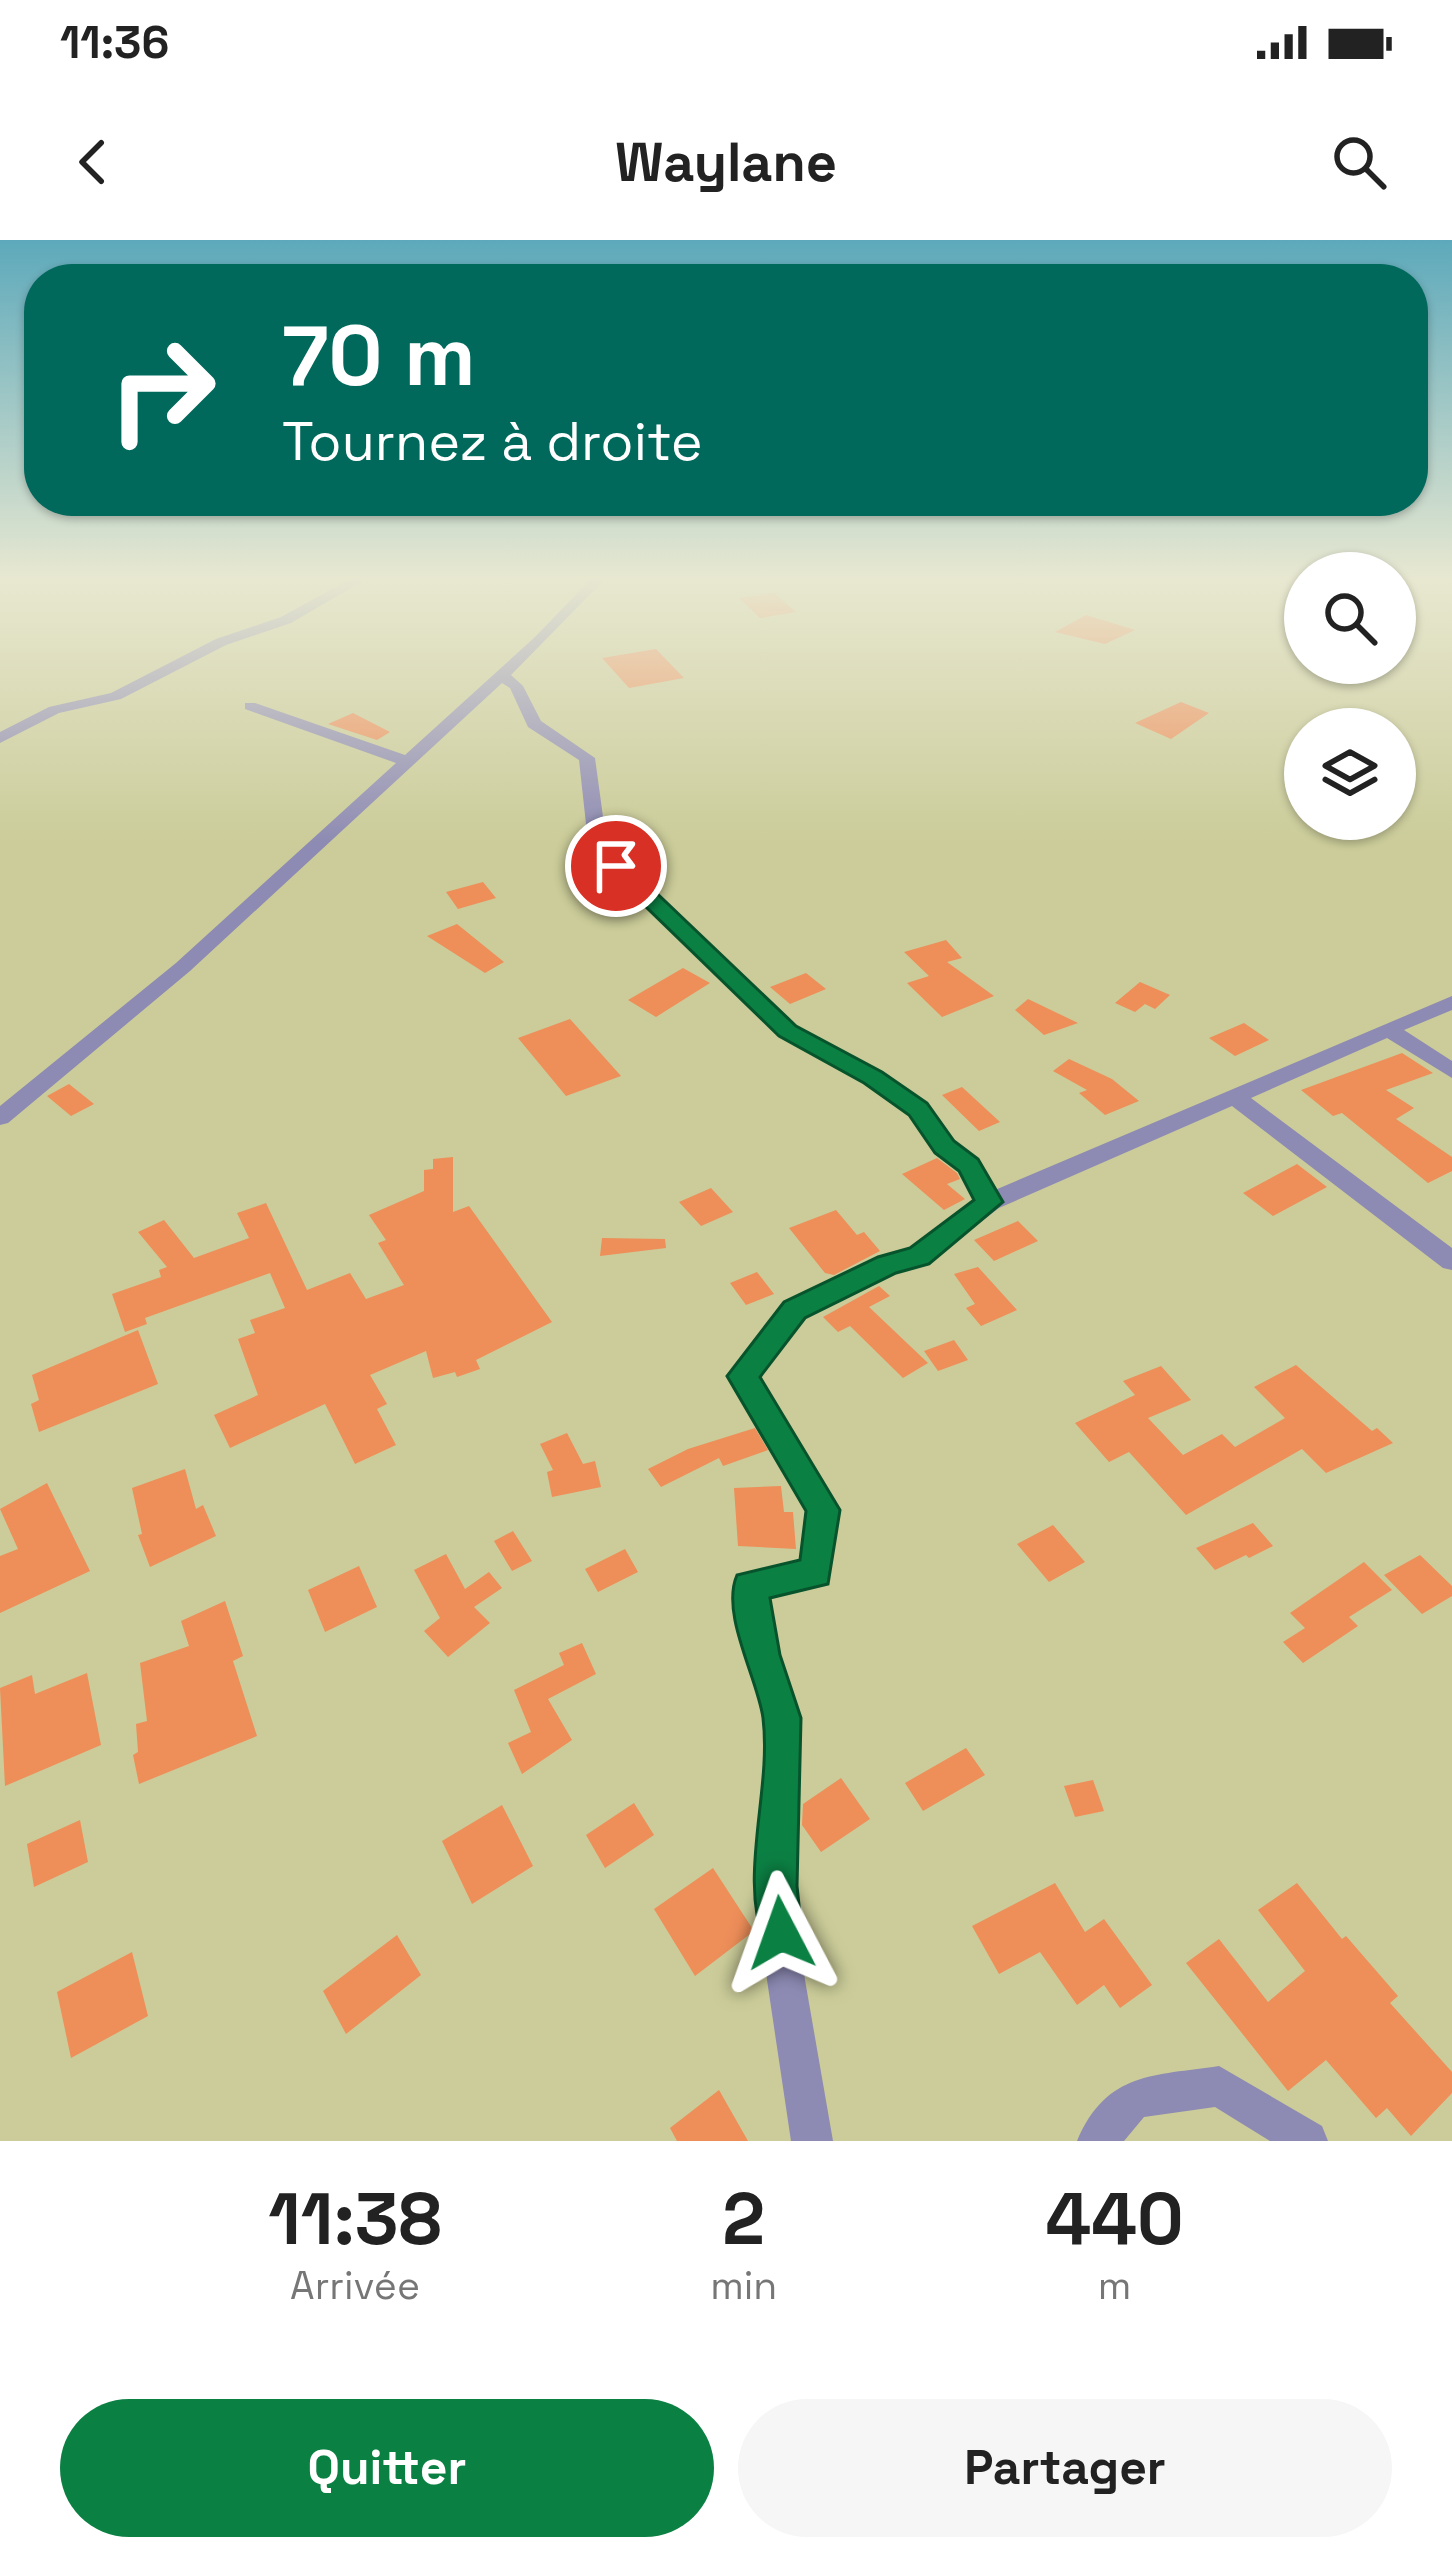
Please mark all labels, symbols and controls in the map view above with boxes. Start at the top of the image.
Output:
text: 11:36 [60,14,169,71]
text: Waylane [615,128,837,197]
icon: back [60,129,126,195]
icon: search [1326,129,1392,195]
text: 70 m [282,302,476,410]
icon: right [84,312,240,468]
text: Tournez à droite [282,407,703,476]
map controls [1284,552,1416,840]
button: search [1284,552,1416,684]
button: layers [1284,708,1416,840]
pin [565,815,667,917]
icon: arrive [583,833,649,899]
position arrow [718,1870,844,1996]
text: 11:38 [268,2173,442,2265]
text: 2 [722,2173,765,2265]
text: 440 [1045,2173,1184,2265]
text: Arrivée [290,2261,420,2310]
text: min [710,2261,777,2310]
text: m [1098,2261,1131,2310]
button: Quitter [60,2399,714,2537]
button: Partager [738,2399,1392,2537]

